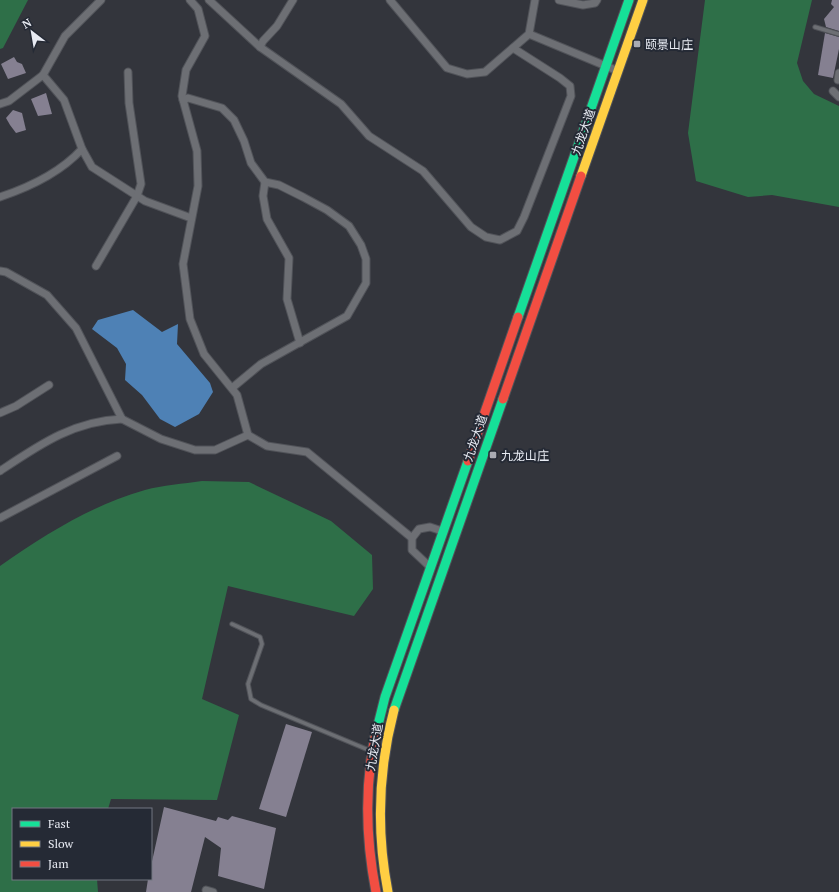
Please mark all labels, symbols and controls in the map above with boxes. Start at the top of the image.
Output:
north arrow [12,12,52,52]
text: N [20,15,35,32]
place label: 颐景山庄 [645,37,693,52]
marker: 颐景山庄 [632,39,642,49]
street label: 九龙大道 [568,107,598,157]
street label: 九龙大道 [460,413,490,463]
place label: 九龙山庄 [501,448,549,463]
marker: 九龙山庄 [488,450,498,460]
street label: 九龙大道 [362,722,386,772]
legend [12,808,152,880]
text: Fast [48,816,71,831]
text: Slow [48,836,74,851]
text: Jam [48,856,69,871]

